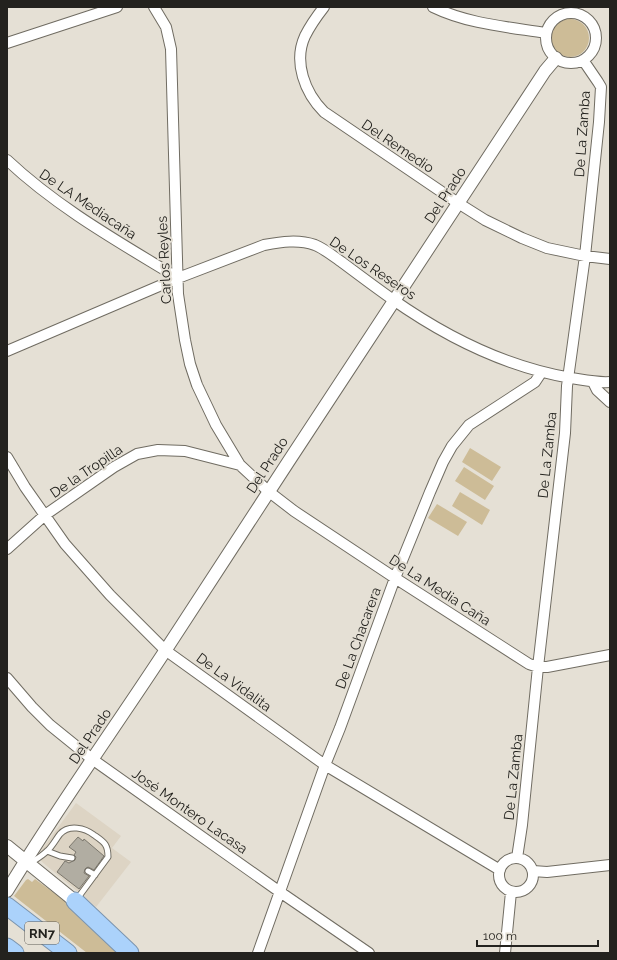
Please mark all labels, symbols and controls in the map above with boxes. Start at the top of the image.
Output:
street label: De La Zamba [571,90,593,178]
street label: Del Remedio [359,116,437,176]
street label: Del Prado [421,164,469,226]
street label: De LA Mediacaña [37,166,139,242]
street label: Carlos Reyles [154,215,174,304]
street label: De Los Reseros [327,233,419,303]
street label: De La Zamba [535,411,559,499]
street label: Del Prado [243,434,291,496]
street label: De la Tropilla [47,441,125,501]
street label: De La Media Caña [386,551,494,629]
street label: De La Chacarera [332,585,384,691]
street label: De La Vidalita [193,649,275,715]
street label: Del Prado [66,705,114,767]
street label: De La Zamba [501,733,525,821]
street label: José Montero Lacasa [129,765,251,857]
road number: RN7 [25,922,59,944]
scale bar [477,922,598,948]
text: 100 m [483,929,517,943]

